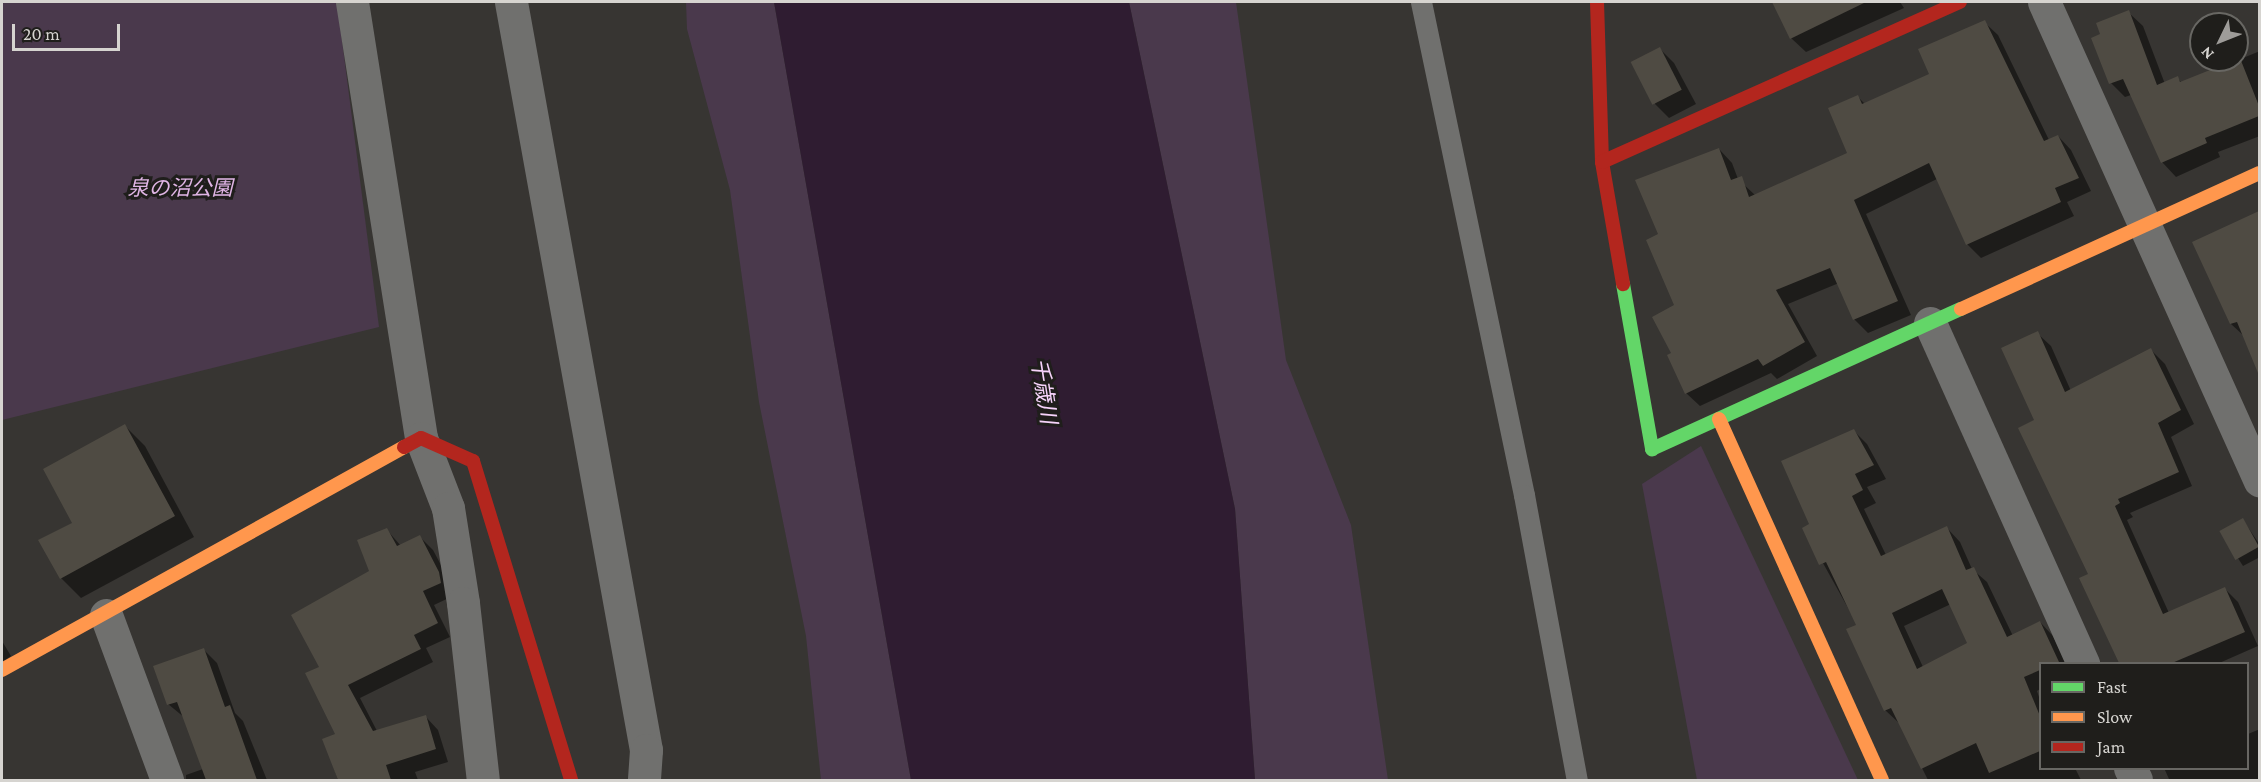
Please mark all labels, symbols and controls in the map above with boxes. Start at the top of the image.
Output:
scale bar [15,12,123,50]
north arrow [2189,12,2249,72]
text: 20 m [23,24,60,44]
text: N [2197,43,2217,63]
park label: 泉の沼公園 [128,175,232,201]
water label: 千歳川 [1026,356,1062,426]
legend [2039,662,2249,770]
text: Fast [2097,677,2127,697]
text: Slow [2097,707,2132,727]
text: Jam [2097,737,2125,757]

